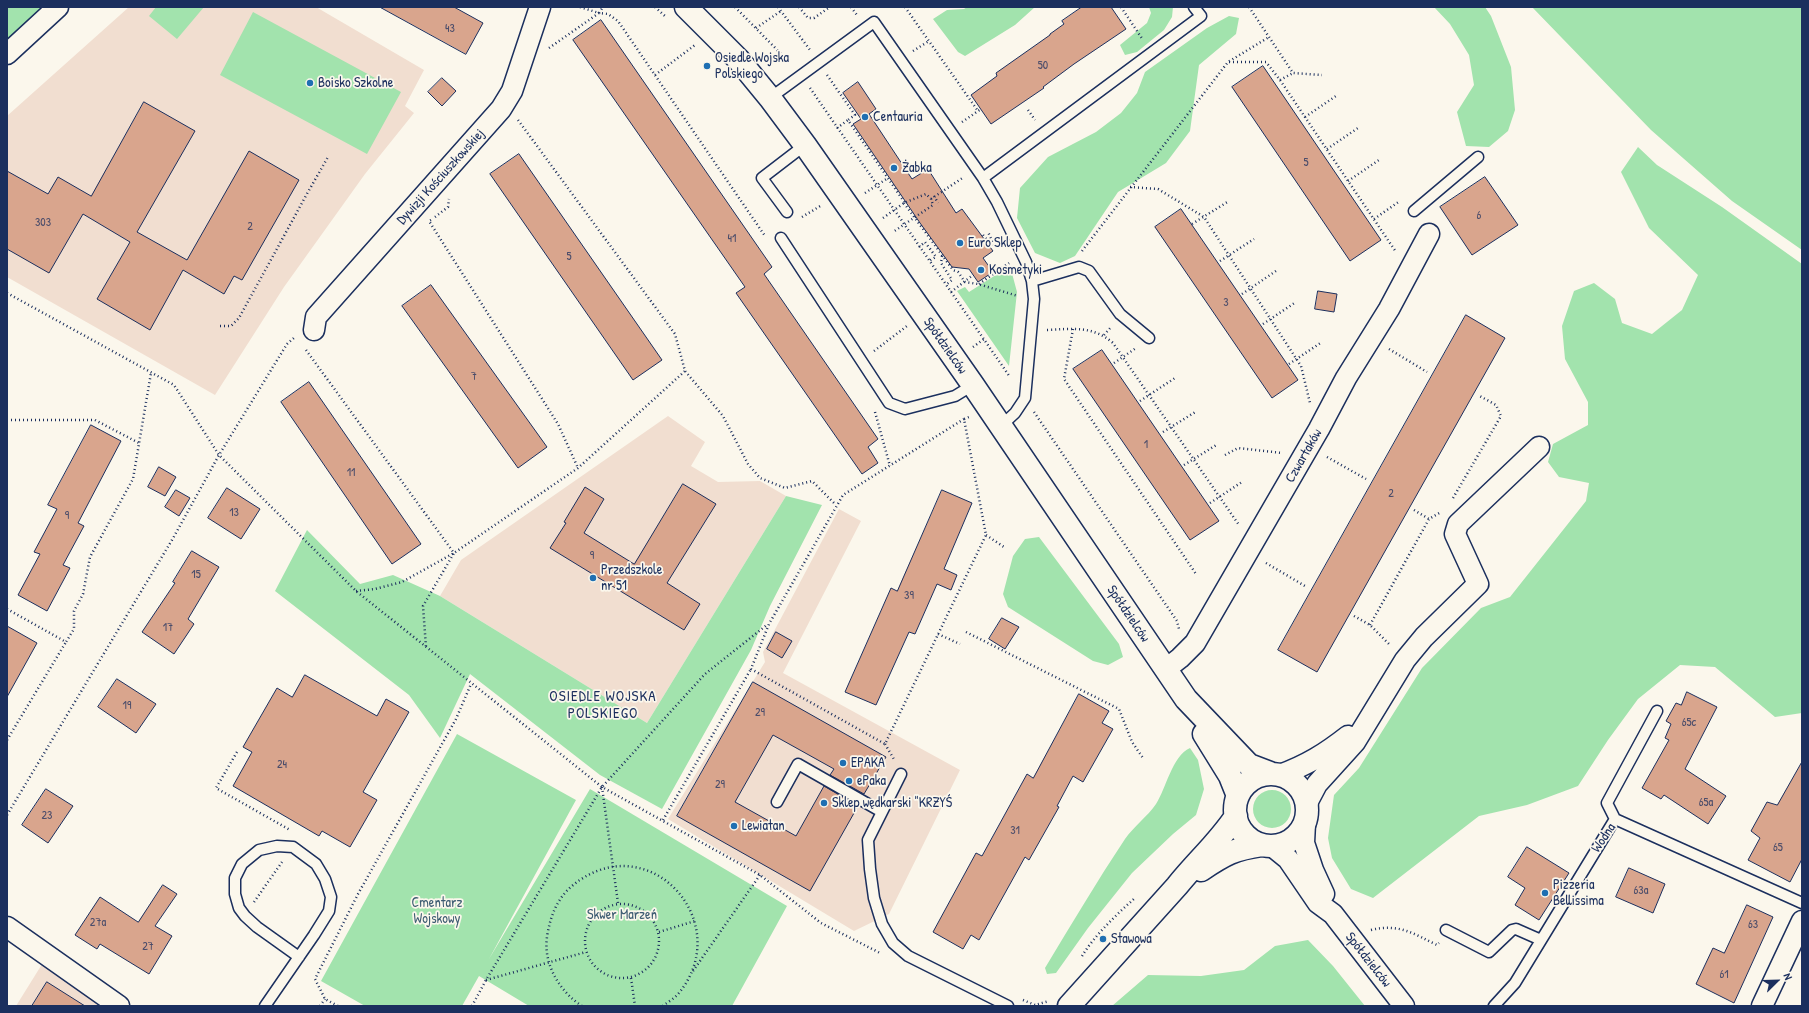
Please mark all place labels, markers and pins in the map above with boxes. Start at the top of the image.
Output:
place label: Osiedle Wojska Polskiego [715,50,789,82]
marker: Osiedle Wojska Polskiego [702,61,712,71]
place label: Boisko Szkolne [318,75,393,91]
marker: Boisko Szkolne [305,78,315,88]
place label: Centauria [873,109,922,125]
marker: Centauria [860,112,870,122]
place label: Żabka [902,160,932,176]
marker: Żabka [889,163,899,173]
place label: Euro Sklep [968,235,1022,251]
marker: Euro Sklep [955,238,965,248]
place label: Kosmetyki [989,262,1042,278]
marker: Kosmetyki [976,265,986,275]
place label: Przedszkole nr 51 [601,562,662,594]
marker: Przedszkole nr 51 [588,573,598,583]
place label: EPAKA [851,755,885,771]
marker: EPAKA [838,758,848,768]
place label: ePaka [857,773,886,789]
marker: ePaka [844,776,854,786]
place label: Sklep wędkarski "KRZYŚ [832,795,952,811]
marker: Sklep wędkarski "KRZYŚ [819,798,829,808]
place label: Lewiatan [742,818,785,834]
marker: Lewiatan [729,821,739,831]
place label: Pizzeria Bellissima [1553,877,1604,910]
marker: Pizzeria Bellissima [1540,888,1550,898]
place label: Stawowa [1111,931,1152,947]
marker: Stawowa [1098,934,1108,944]

